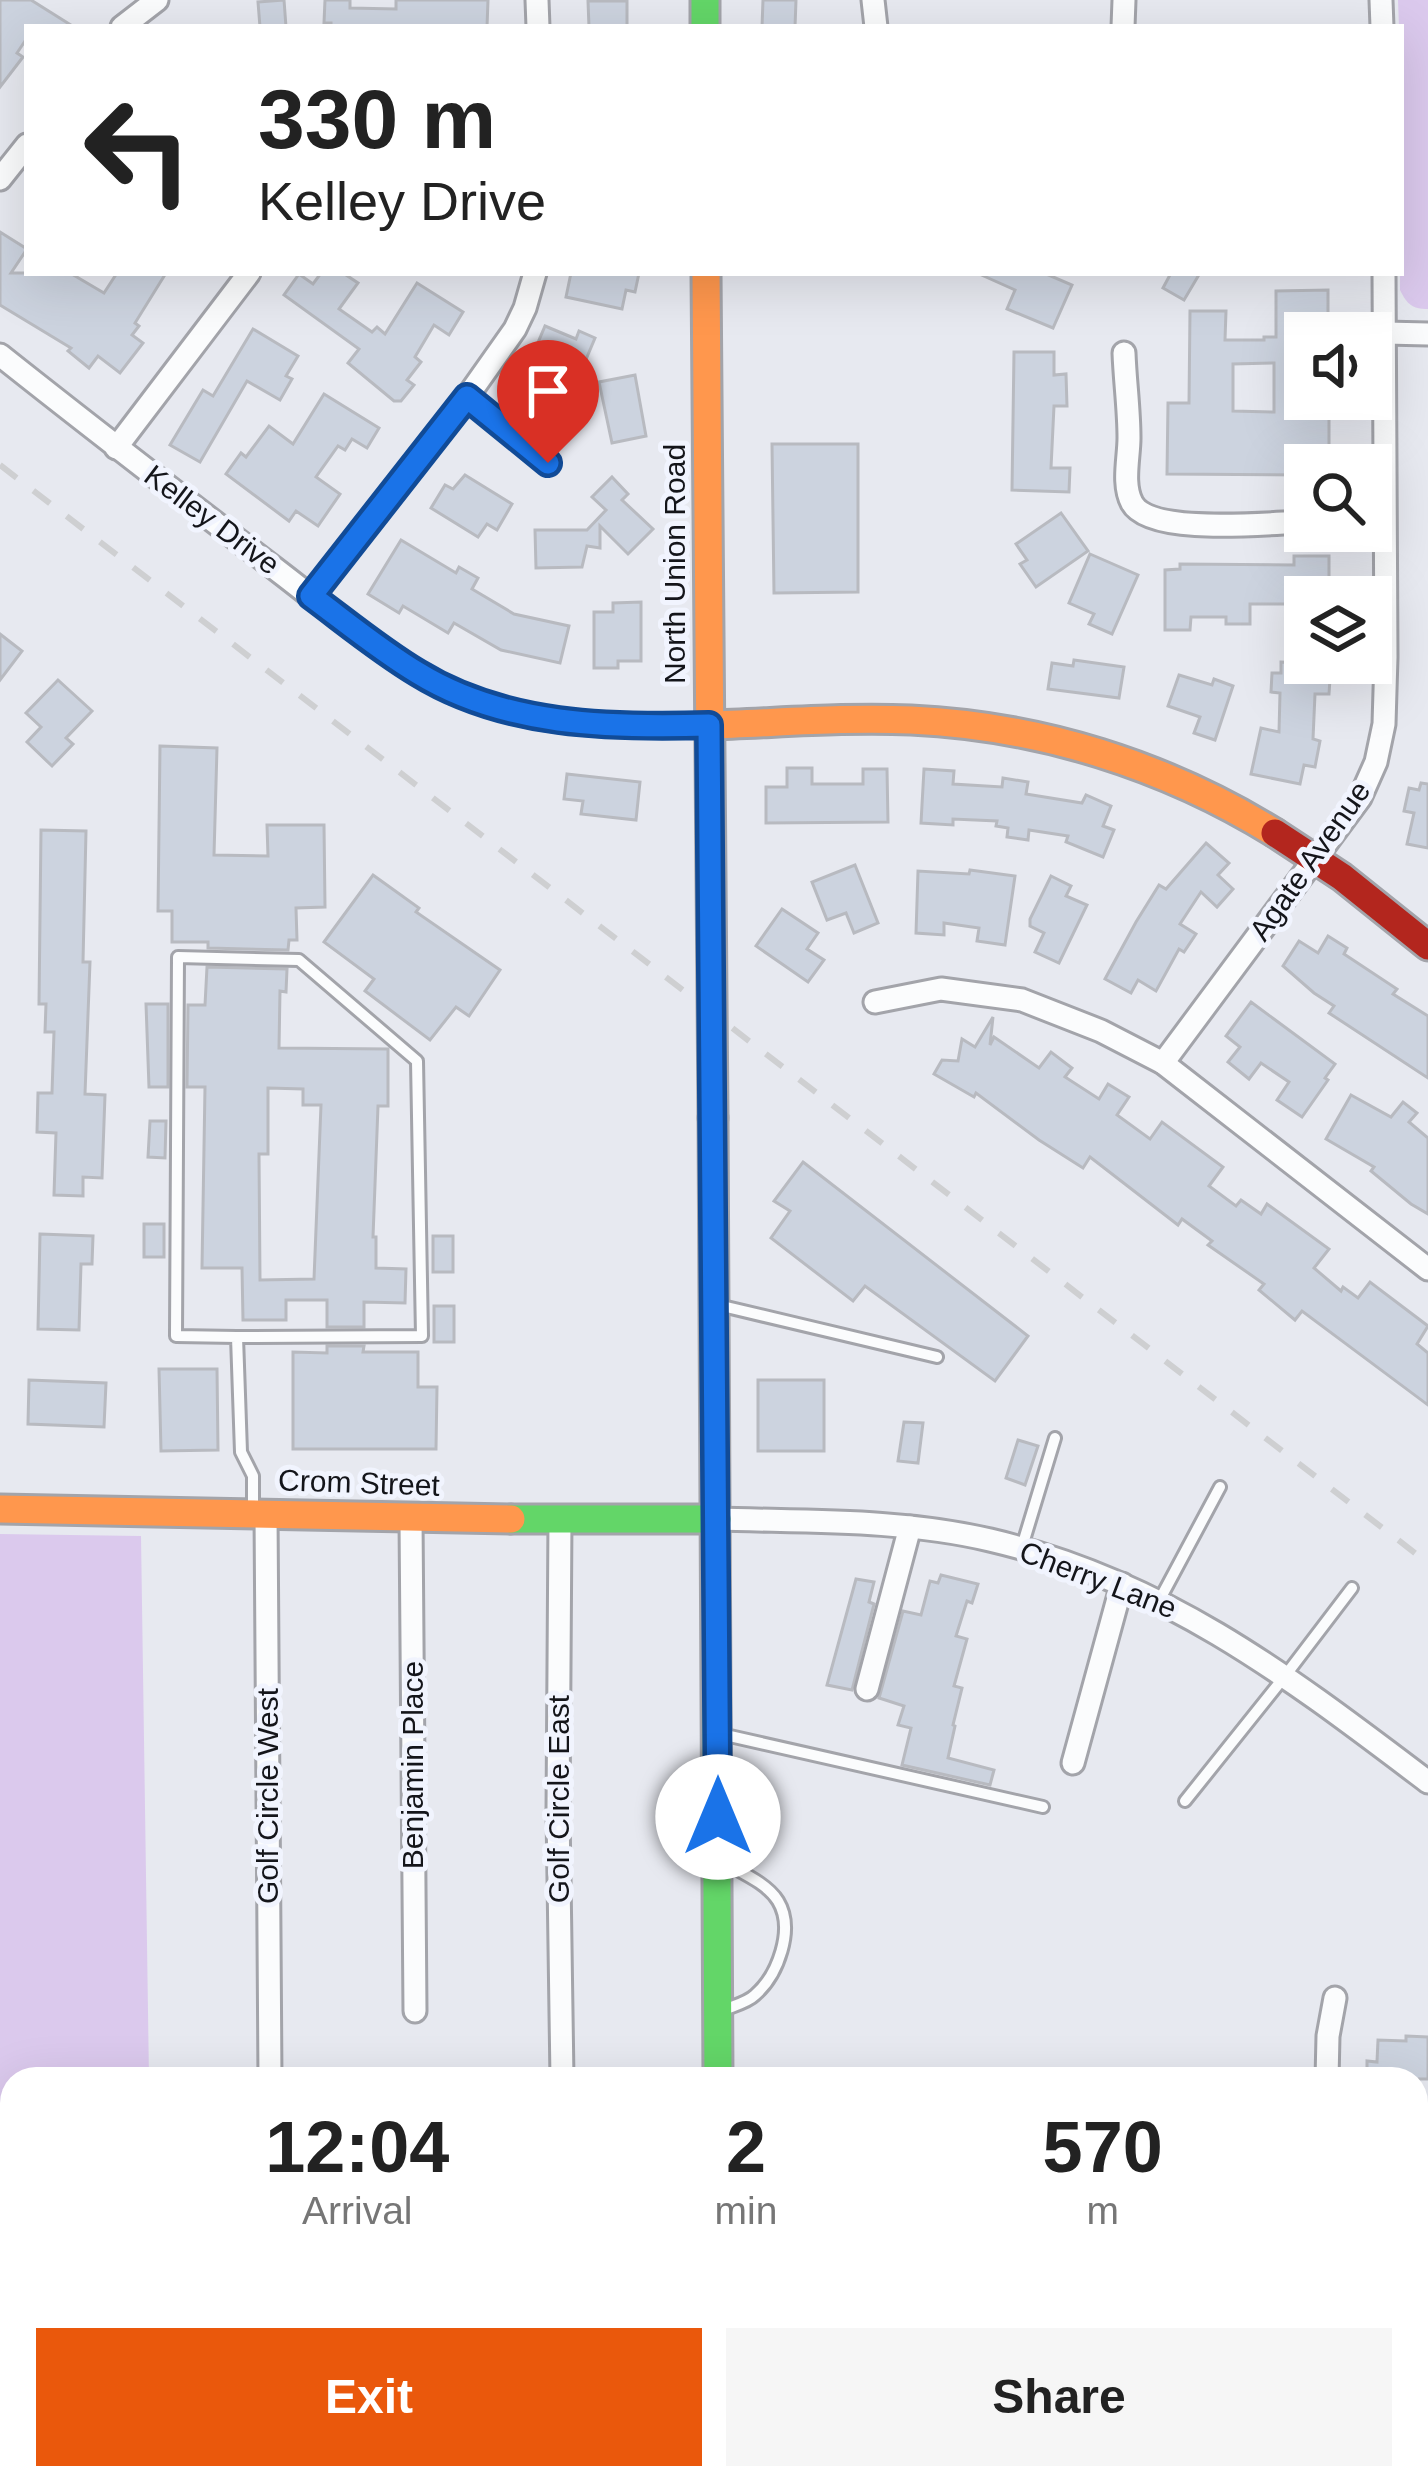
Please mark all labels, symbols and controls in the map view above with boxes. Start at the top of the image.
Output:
icon: left [60,72,216,228]
text: 330 m [258,72,496,166]
text: Kelley Drive [258,171,546,231]
map controls [1284,312,1392,684]
button: sound [1284,312,1392,420]
pin [497,340,599,463]
icon: arrive [515,358,581,424]
street label: North Union Road [658,444,691,684]
button: search [1284,444,1392,552]
street label: Kelley Drive [138,458,286,581]
button: layers [1284,576,1392,684]
street label: Agate Avenue [1243,775,1377,946]
street label: Crom Street [278,1463,441,1502]
street label: Cherry Lane [1015,1535,1181,1625]
street label: Benjamin Place [396,1661,429,1869]
street label: Golf Circle West [251,1687,284,1904]
street label: Golf Circle East [542,1694,575,1903]
position arrow [655,1754,781,1880]
text: 12:04 [265,2107,449,2187]
text: 2 [726,2107,766,2187]
text: 570 [1043,2107,1163,2187]
text: Arrival [302,2189,413,2232]
text: min [715,2189,777,2232]
text: m [1086,2189,1119,2232]
button: Exit [36,2328,702,2466]
button: Share [726,2328,1392,2466]

